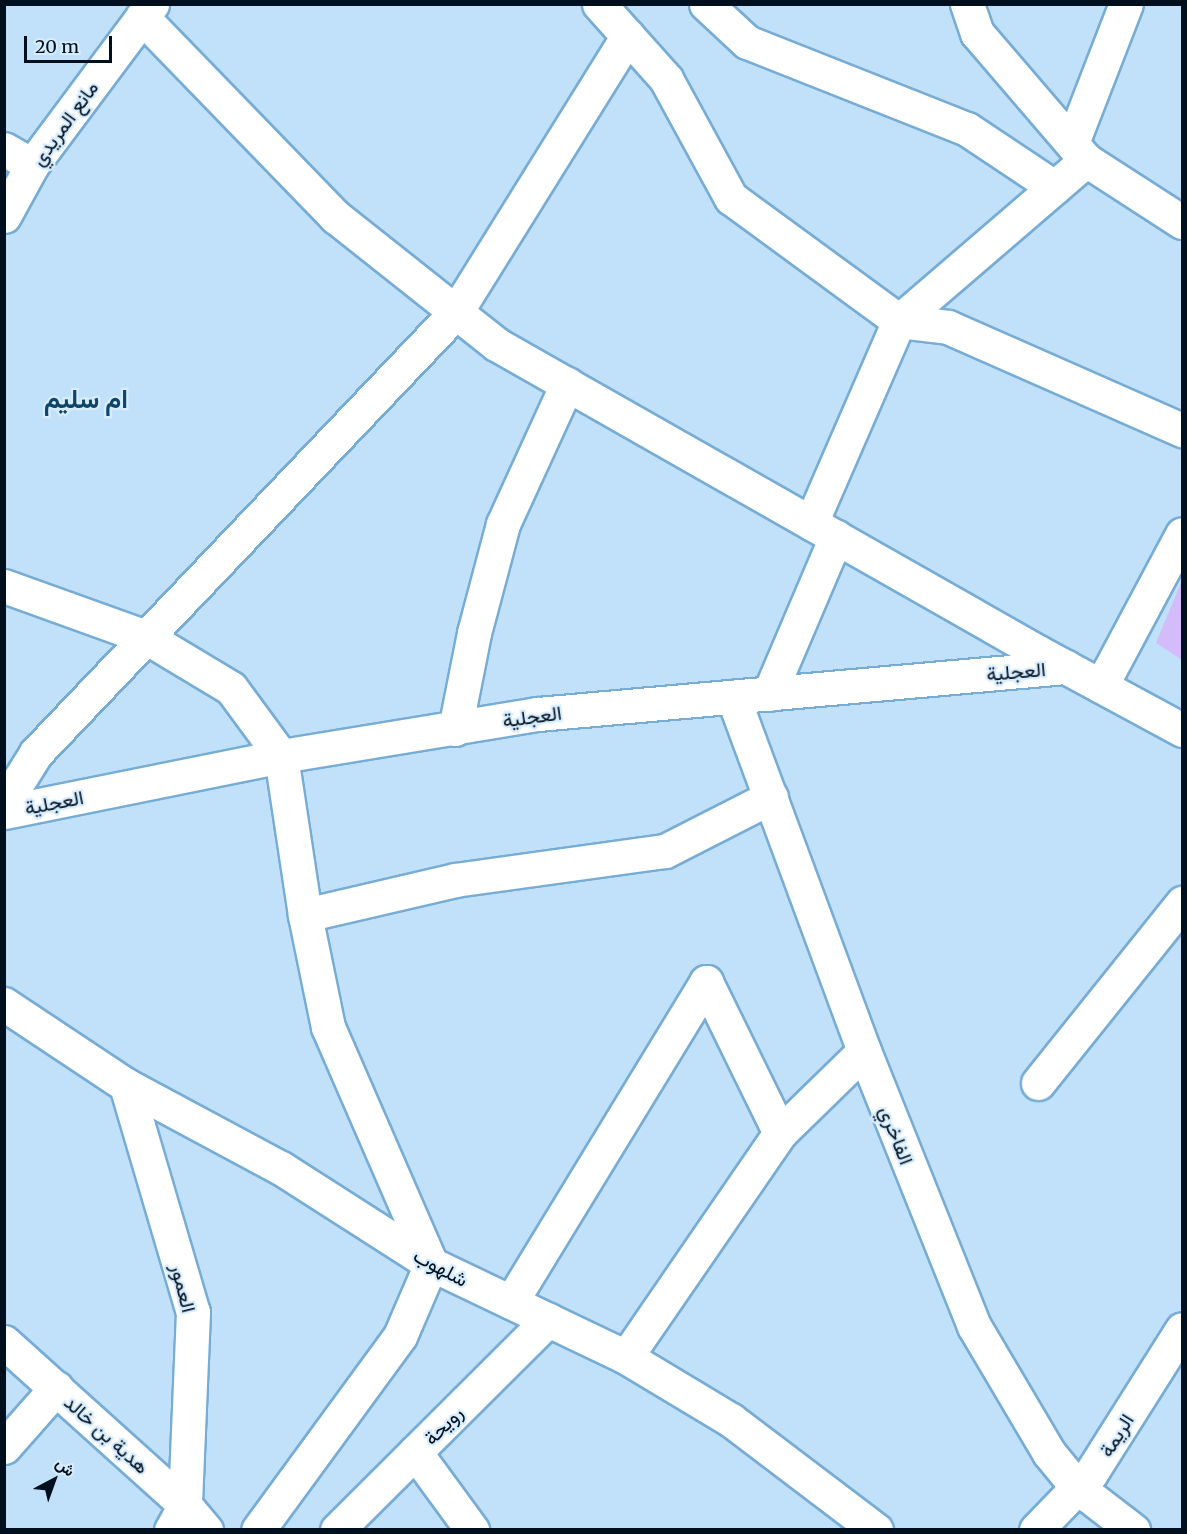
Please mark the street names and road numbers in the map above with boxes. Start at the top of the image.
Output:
street label: مانع المريدي [25,76,103,170]
street label: العجلية [985,656,1047,686]
street label: العجلية [501,700,563,732]
street label: العجلية [23,785,85,819]
street label: الفاخري [875,1102,919,1168]
street label: شلهوب [410,1243,472,1291]
street label: العمور [166,1261,202,1315]
street label: هدية بن خالد [60,1390,154,1478]
street label: رويحة [418,1400,468,1450]
street label: الريمة [1094,1409,1138,1461]

